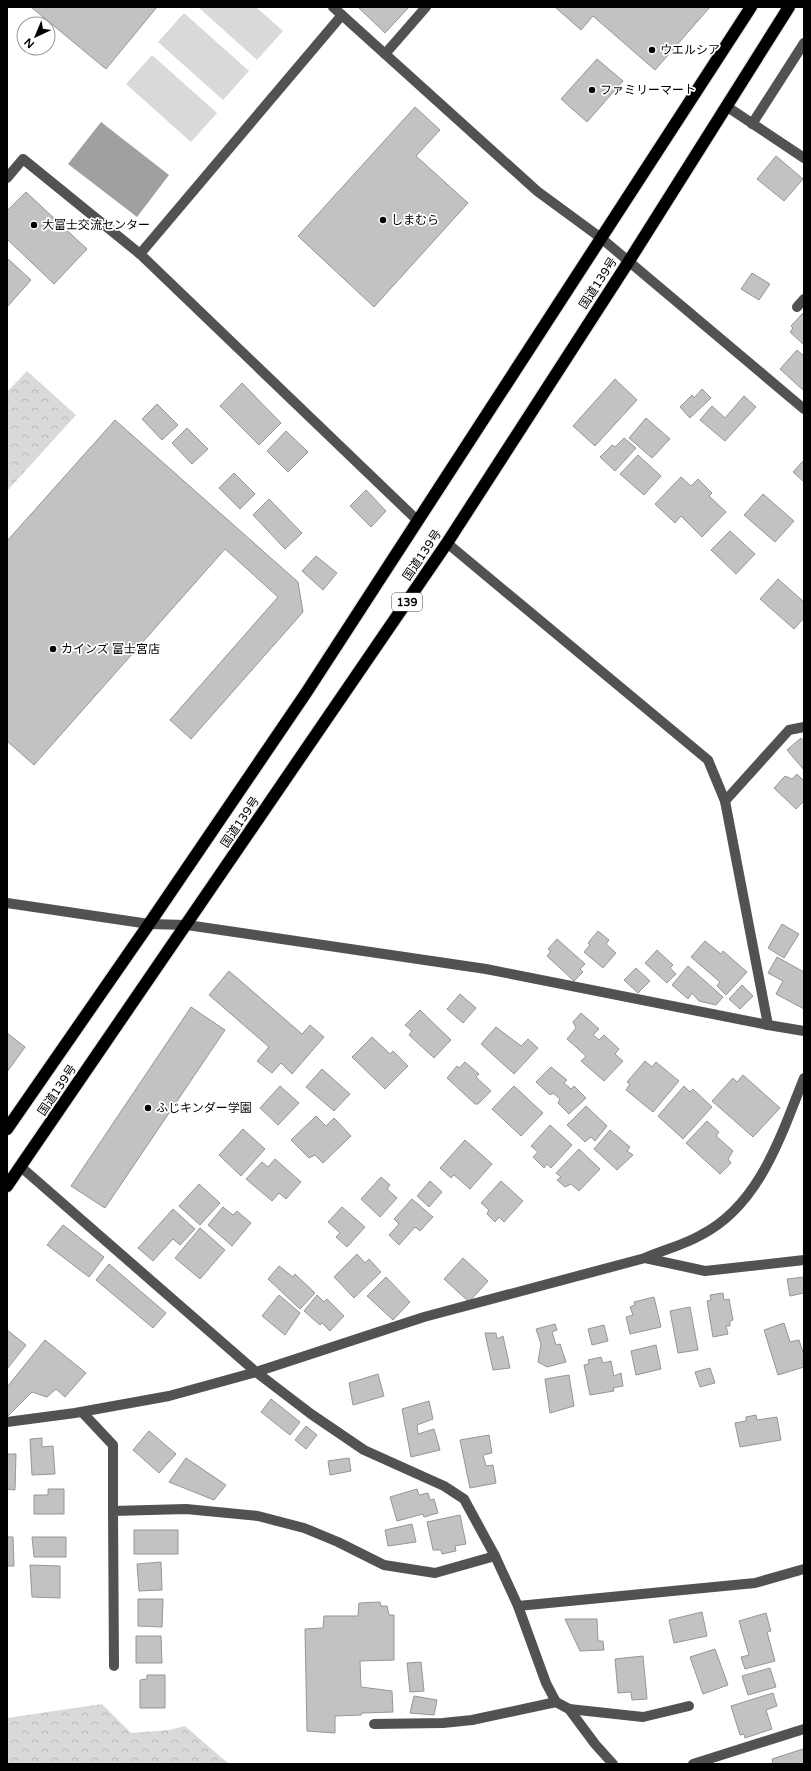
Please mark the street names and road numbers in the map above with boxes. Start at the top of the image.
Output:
street label: 国道139号 [576,255,620,311]
street label: 国道139号 [400,527,444,583]
road number: 139 [392,593,422,611]
street label: 国道139号 [218,794,262,850]
street label: 国道139号 [35,1062,79,1118]

